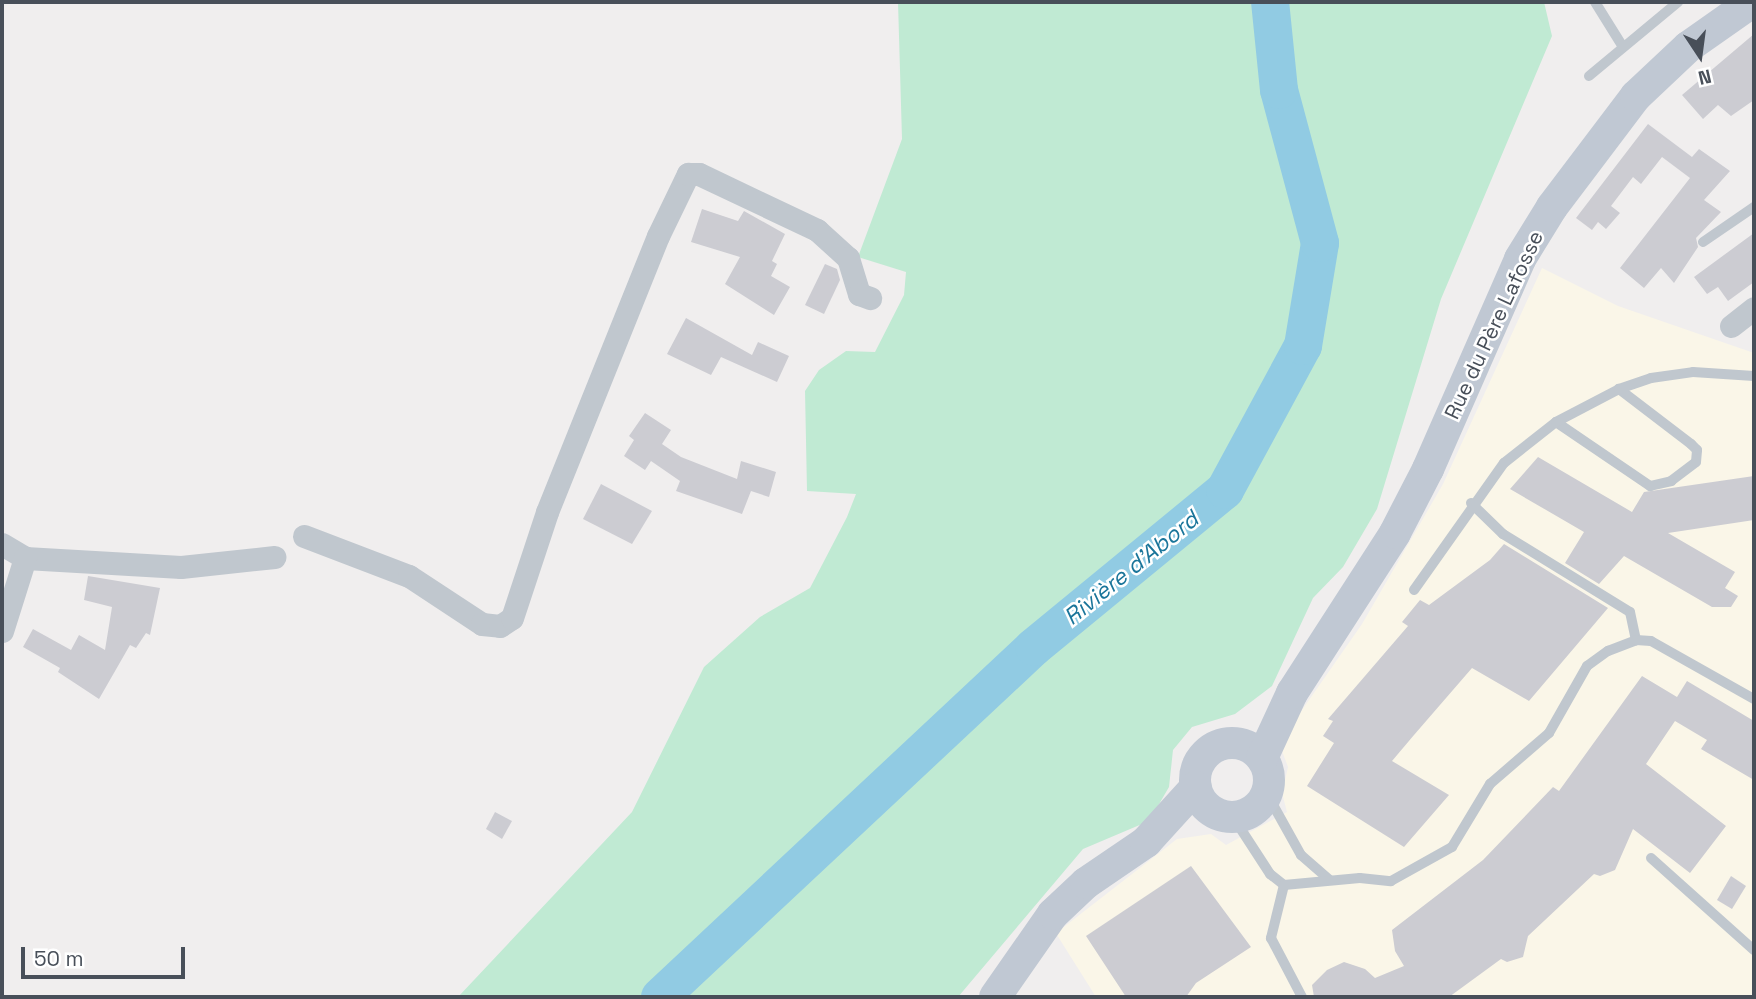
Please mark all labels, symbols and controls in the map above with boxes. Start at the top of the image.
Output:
north arrow [1665,21,1735,91]
text: N [1696,63,1714,91]
street label: Rue du Père Lafosse [1439,227,1549,423]
water label: Rivière d'Abord [1058,505,1204,631]
scale bar [24,932,189,976]
text: 50 m [34,945,84,972]

